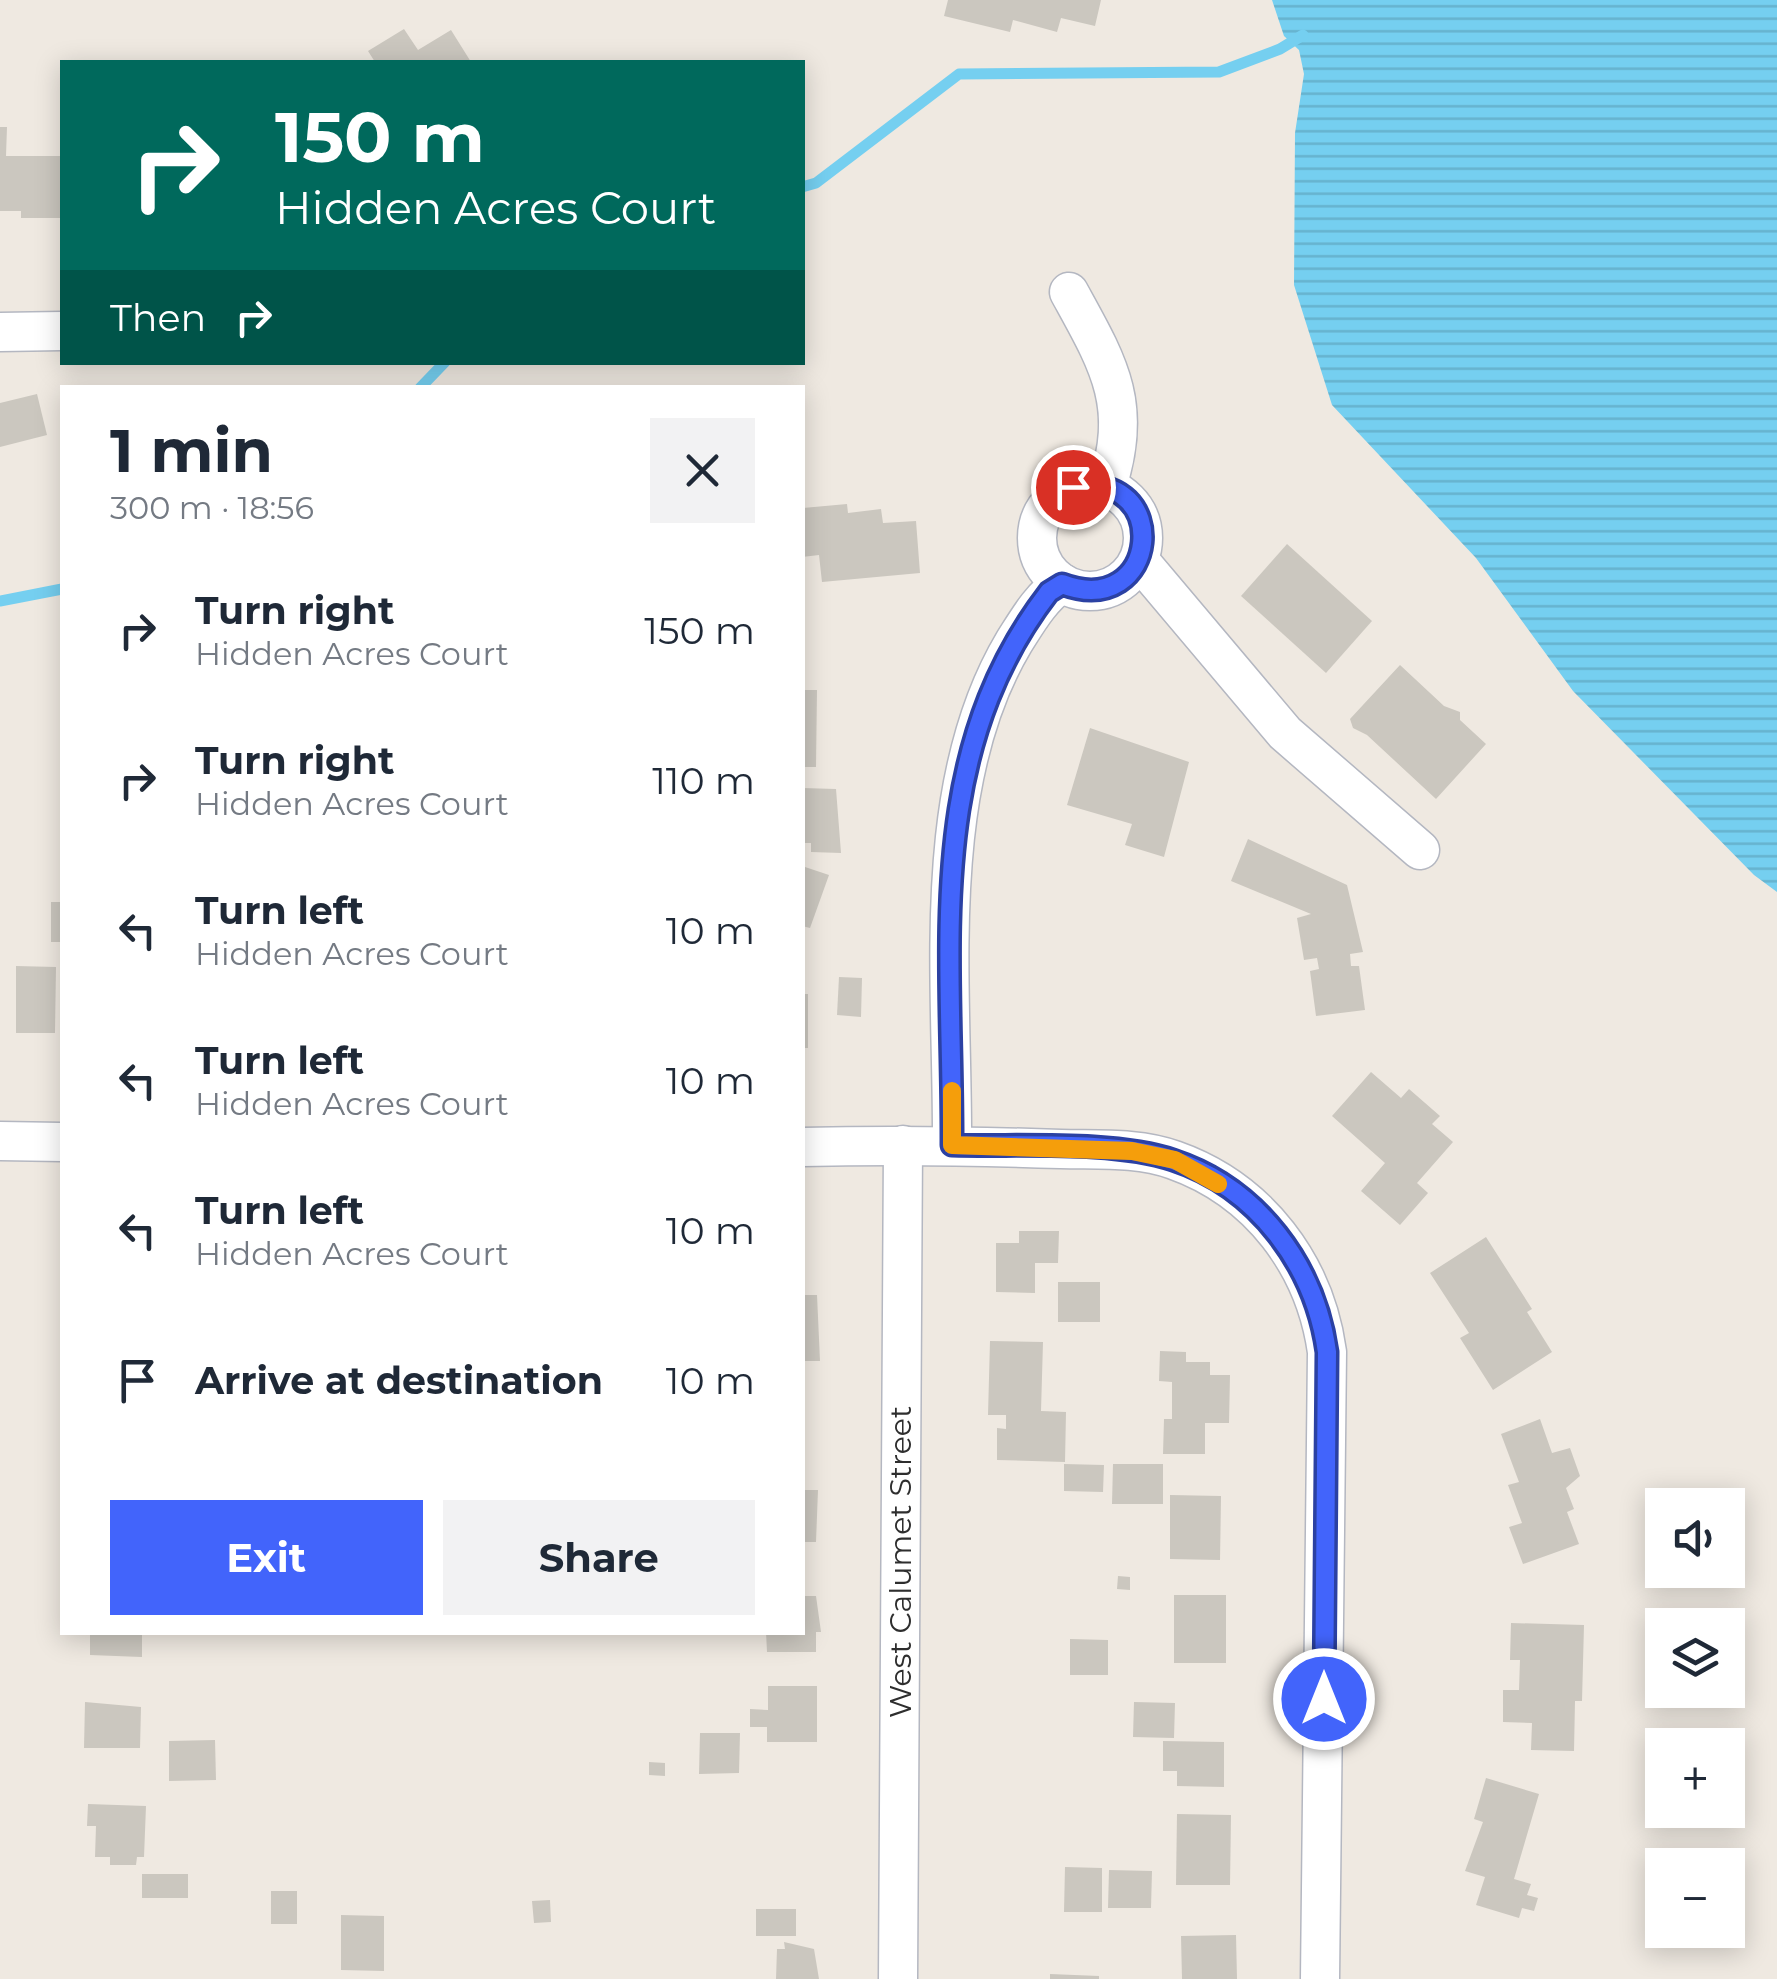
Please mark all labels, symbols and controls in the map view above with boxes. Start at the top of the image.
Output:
text: 150 m [275,94,485,180]
icon: right [110,100,240,230]
text: Hidden Acres Court [275,180,716,235]
icon: right [226,290,281,345]
text: Then [110,294,206,341]
text: 1 min [110,414,273,487]
button: close [650,418,755,523]
pin [1031,445,1116,530]
icon: arrive [1046,460,1101,515]
text: 300 m · 18:56 [110,488,314,527]
text: Turn right [195,587,394,634]
icon: right [110,603,165,658]
text: 150 m [644,607,755,654]
text: Hidden Acres Court [195,634,509,673]
text: Turn right [195,737,394,784]
icon: right [110,753,165,808]
text: 110 m [652,757,755,804]
text: Hidden Acres Court [195,784,509,823]
text: Turn left [195,887,364,934]
icon: left [110,903,165,958]
text: 10 m [666,907,755,954]
text: Hidden Acres Court [195,934,509,973]
text: Turn left [195,1037,364,1084]
icon: left [110,1053,165,1108]
text: 10 m [666,1057,755,1104]
text: Hidden Acres Court [195,1084,509,1123]
text: Turn left [195,1187,364,1234]
icon: left [110,1203,165,1258]
text: 10 m [666,1207,755,1254]
text: Hidden Acres Court [195,1234,509,1273]
icon: arrive [110,1353,165,1408]
text: Arrive at destination [195,1357,603,1404]
text: 10 m [666,1357,755,1404]
street label: West Calumet Street [882,1406,919,1718]
map controls [1645,1488,1745,1948]
button: sound [1645,1488,1745,1588]
button: Exit [110,1500,423,1615]
button: Share [443,1500,755,1615]
button: layers [1645,1608,1745,1708]
position arrow [1272,1647,1376,1751]
button: + [1645,1728,1745,1828]
button: − [1645,1848,1745,1948]

